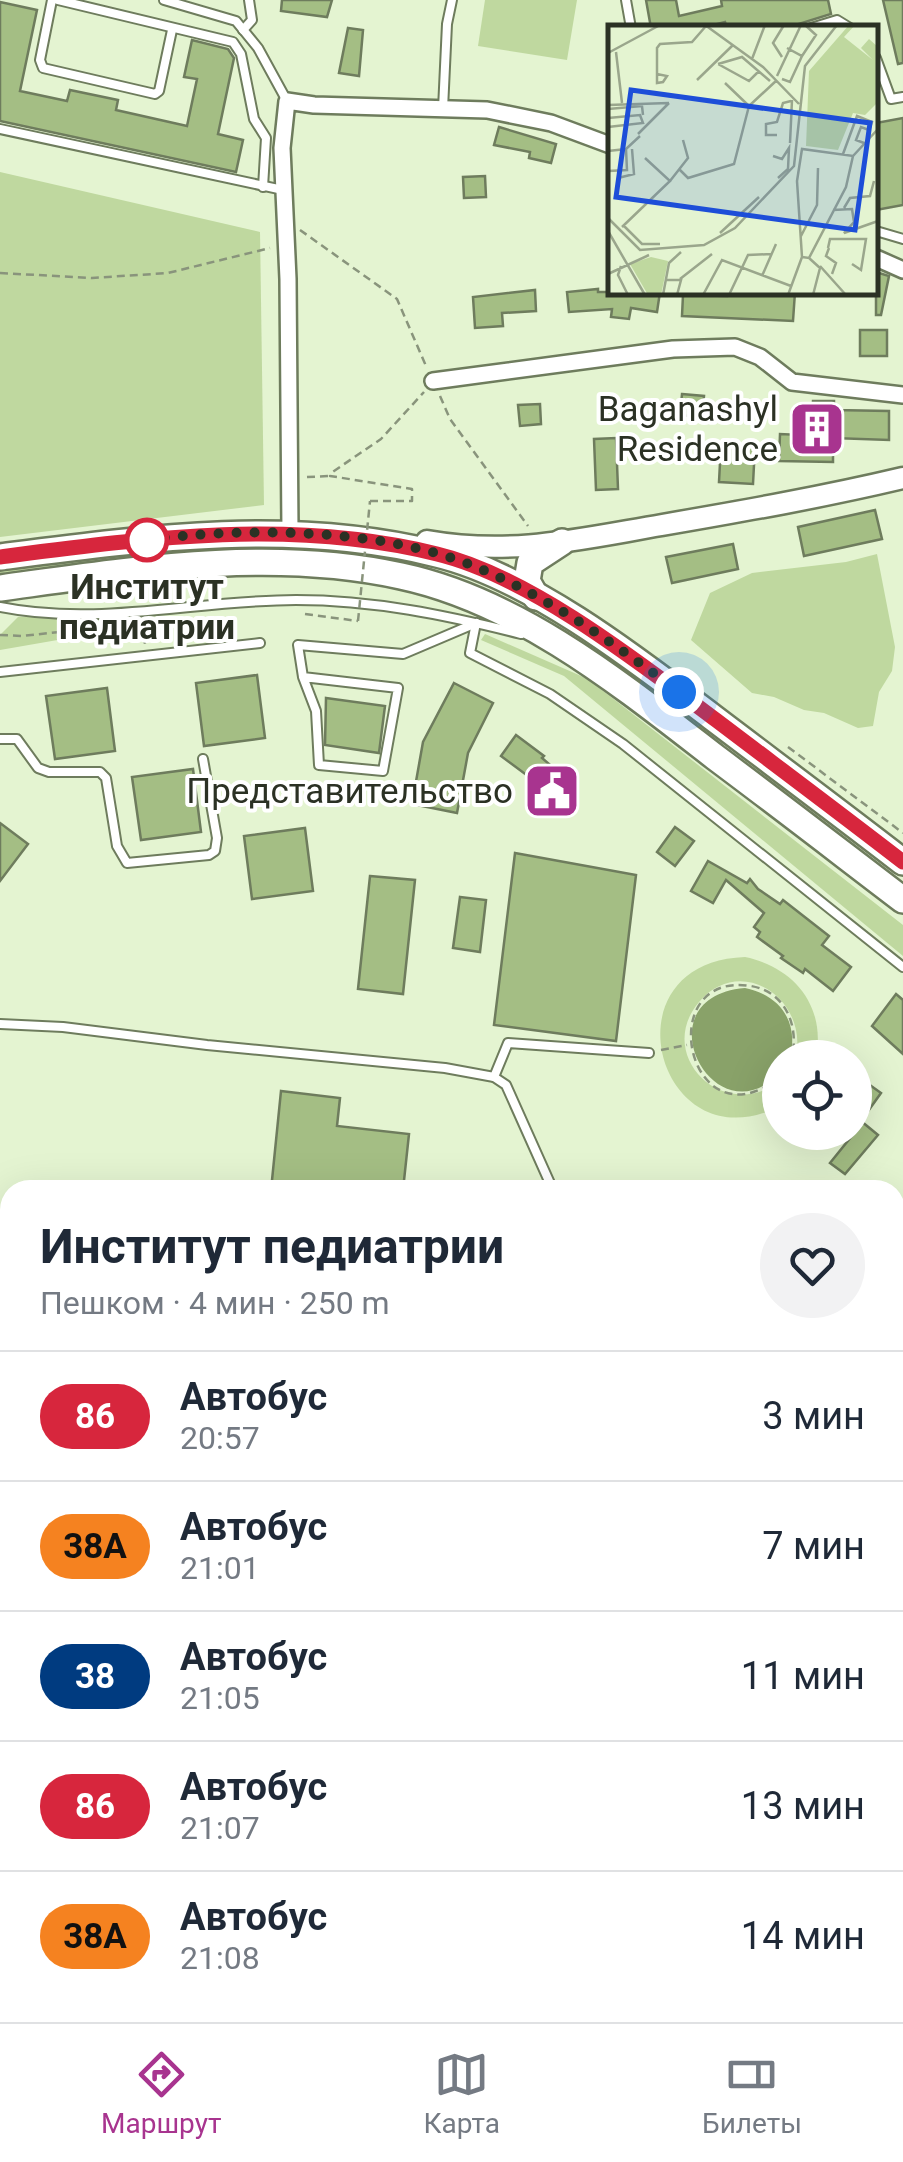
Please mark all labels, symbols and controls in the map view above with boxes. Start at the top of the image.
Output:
inset map [608,25,878,295]
place label: Baganashyl Residence [598,389,778,470]
building icon: Baganashyl Residence [787,399,847,459]
marker: Институт педиатрии [126,519,168,561]
place label: Институт педиатрии [59,567,235,648]
your location [654,667,704,717]
public building icon: Представительство [522,761,582,821]
place label: Представительство [186,771,513,812]
map controls [762,1040,872,1150]
button: locate [762,1040,872,1150]
button: heart [760,1213,865,1318]
text: Институт педиатрии [40,1218,504,1275]
text: Пешком · 4 мин · 250 m [40,1284,390,1322]
text: Автобус [180,1375,327,1419]
text: 3 мин [762,1394,865,1438]
text: 86 [75,1396,115,1437]
text: 20:57 [180,1419,260,1457]
text: Автобус [180,1505,327,1549]
text: 7 мин [762,1524,865,1568]
text: 38А [63,1526,127,1567]
text: 21:01 [180,1549,260,1587]
text: Автобус [180,1635,327,1679]
text: 11 мин [741,1654,865,1698]
text: 38 [75,1656,115,1697]
text: 21:05 [180,1679,260,1717]
text: Автобус [180,1765,327,1809]
text: 13 мин [741,1784,865,1828]
text: 86 [75,1786,115,1827]
text: 21:07 [180,1809,260,1847]
text: Автобус [180,1895,327,1939]
text: 14 мин [741,1914,865,1958]
text: 38А [63,1916,127,1957]
text: 21:08 [180,1939,260,1977]
tab: Маршрут [101,2047,221,2140]
tab: Карта [424,2047,500,2140]
tab: Билеты [702,2047,802,2140]

